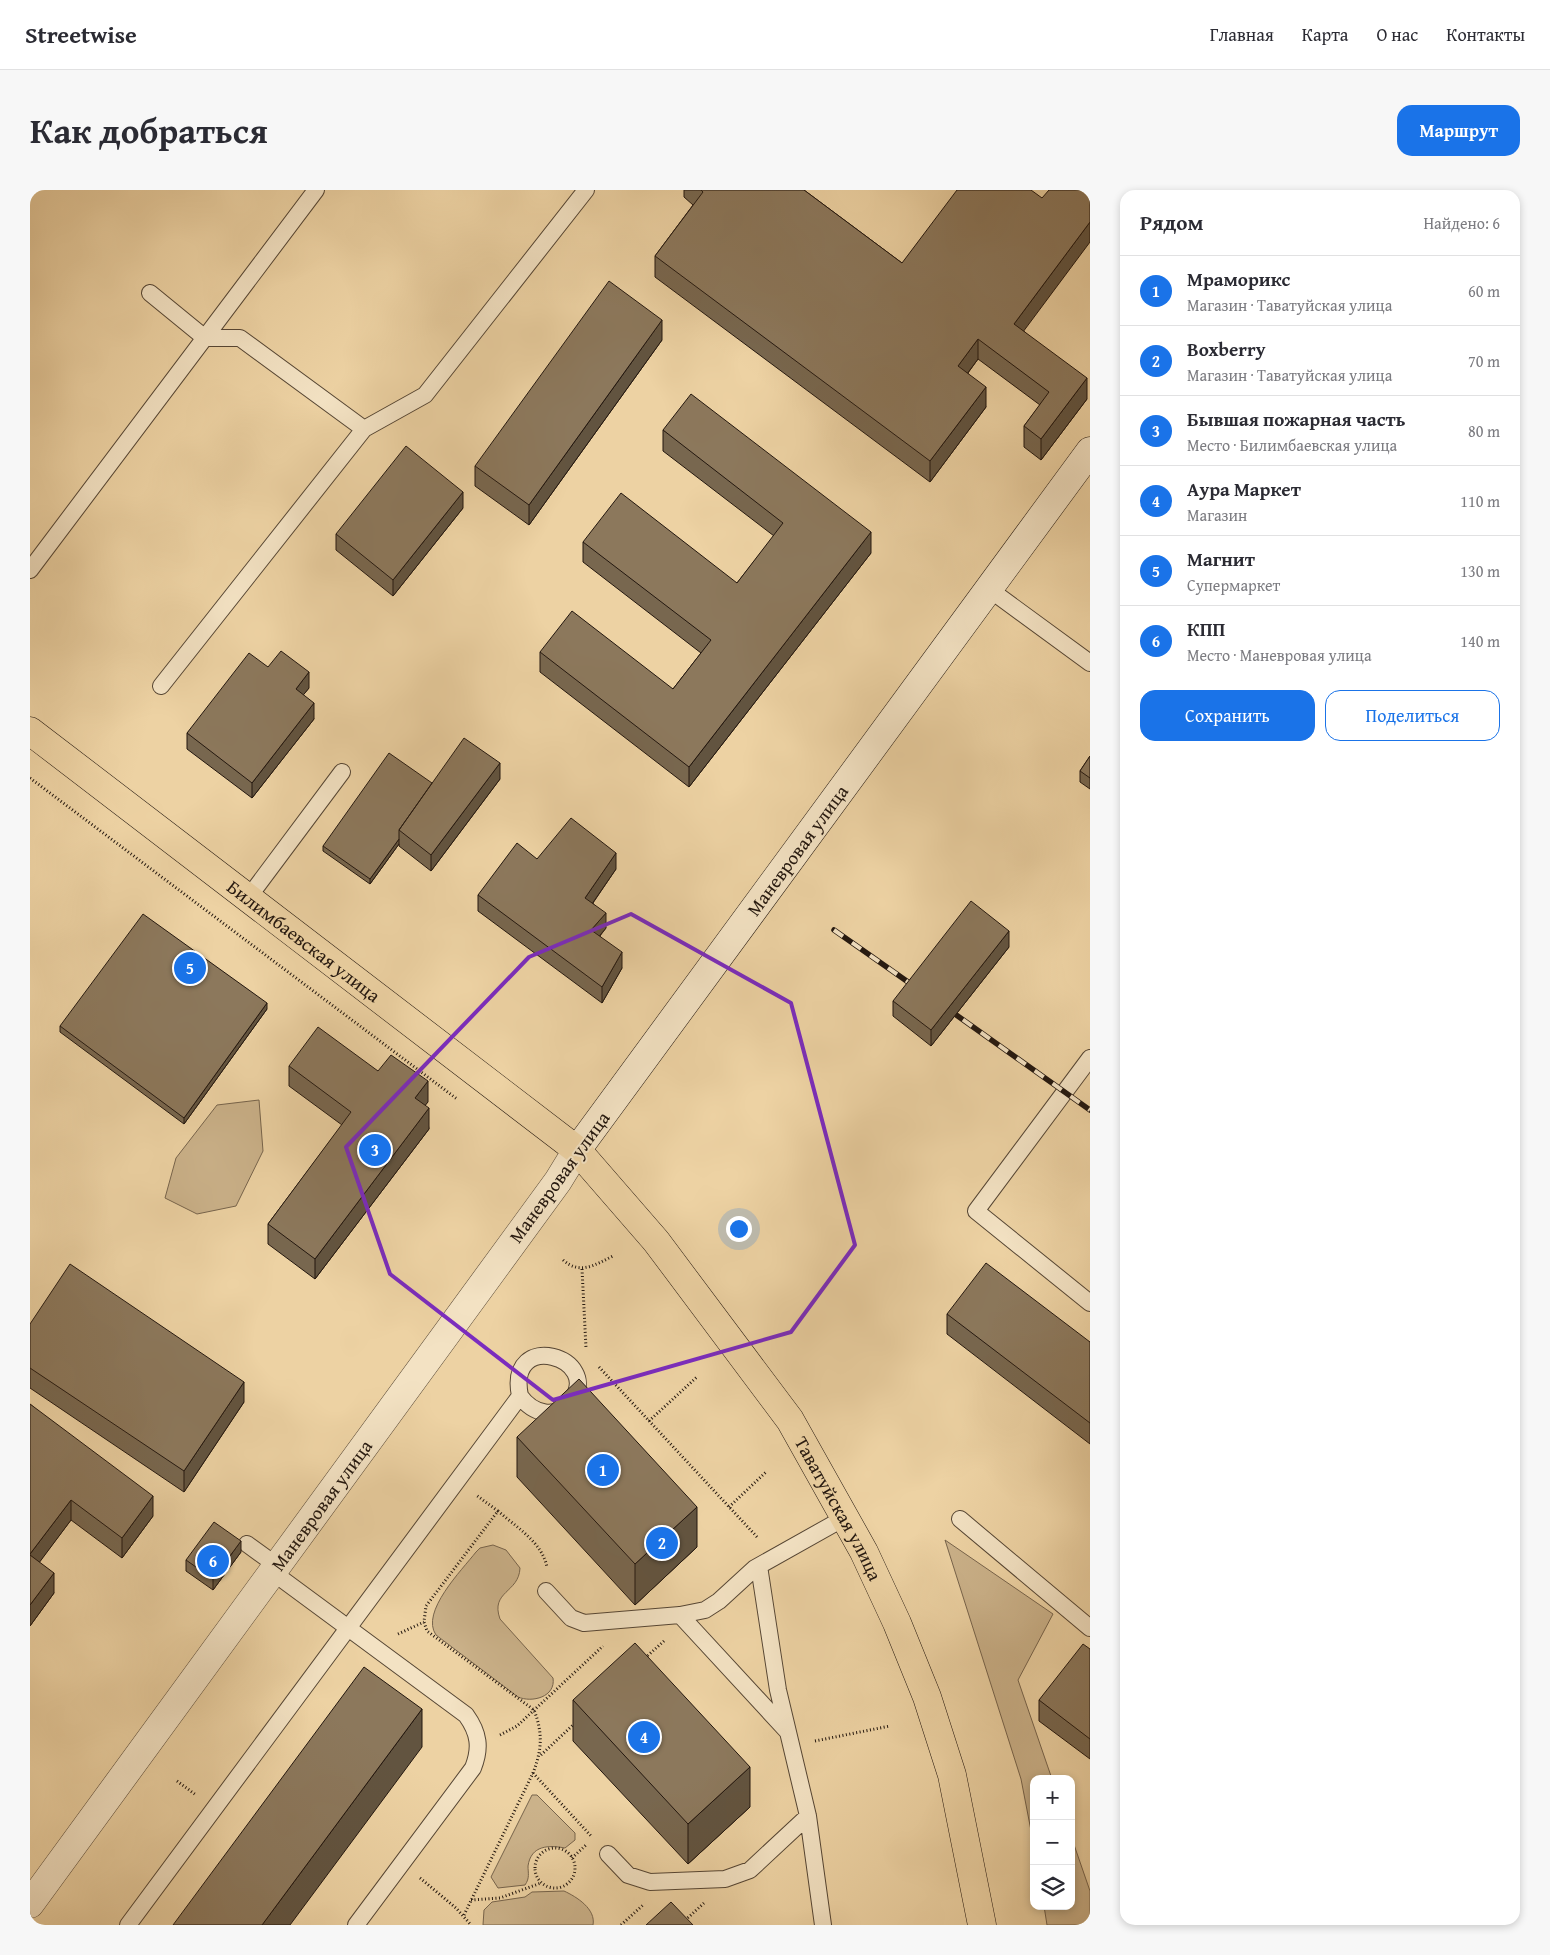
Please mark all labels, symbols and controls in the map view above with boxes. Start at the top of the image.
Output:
text: Streetwise [25,17,137,52]
text: Главная [1210,21,1274,48]
text: Карта [1302,21,1348,48]
text: О нас [1376,21,1418,48]
text: Контакты [1446,21,1525,48]
text: Как добраться [30,105,268,156]
button: Маршрут [1397,105,1520,156]
text: Рядом [1140,207,1203,238]
text: Найдено: 6 [1423,211,1500,235]
text: Мраморикс [1187,265,1290,293]
text: 1 [1152,279,1160,303]
text: 60 m [1468,279,1500,303]
text: Магазин · Таватуйская улица [1187,293,1392,317]
text: Boxberry [1187,335,1265,363]
text: 2 [1152,349,1160,373]
text: 70 m [1468,349,1500,373]
text: Магазин · Таватуйская улица [1187,363,1392,387]
text: Бывшая пожарная часть [1187,405,1405,433]
text: 3 [1152,419,1160,443]
text: 80 m [1468,419,1500,443]
text: Место · Билимбаевская улица [1187,433,1397,457]
text: Аура Маркет [1187,475,1301,503]
text: 4 [1152,489,1160,513]
text: 110 m [1460,489,1500,513]
text: Магазин [1187,503,1247,527]
text: Магнит [1187,545,1255,573]
text: 5 [1152,559,1160,583]
text: 130 m [1460,559,1500,583]
text: Супермаркет [1187,573,1280,597]
text: КПП [1187,615,1225,643]
text: 6 [1152,629,1160,653]
text: 140 m [1460,629,1500,653]
text: Место · Маневровая улица [1187,643,1372,667]
button: Сохранить [1140,690,1315,741]
button: Поделиться [1325,690,1500,741]
street label: Маневровая улица [739,779,855,922]
street label: Билимбаевская улица [221,873,387,1009]
pin: 5 [174,949,206,987]
street label: Маневровая улица [502,1105,616,1249]
pin: 3 [359,1131,391,1169]
your location [726,1216,752,1242]
street label: Таватуйская улица [788,1431,889,1585]
street label: Маневровая улица [264,1434,379,1577]
pin: 1 [587,1451,619,1489]
pin: 2 [646,1524,678,1562]
pin: 6 [197,1542,229,1580]
pin: 4 [628,1718,660,1756]
map controls [1030,1775,1075,1910]
button: + [1030,1775,1075,1820]
button: − [1030,1820,1075,1865]
button: layers [1030,1865,1075,1910]

